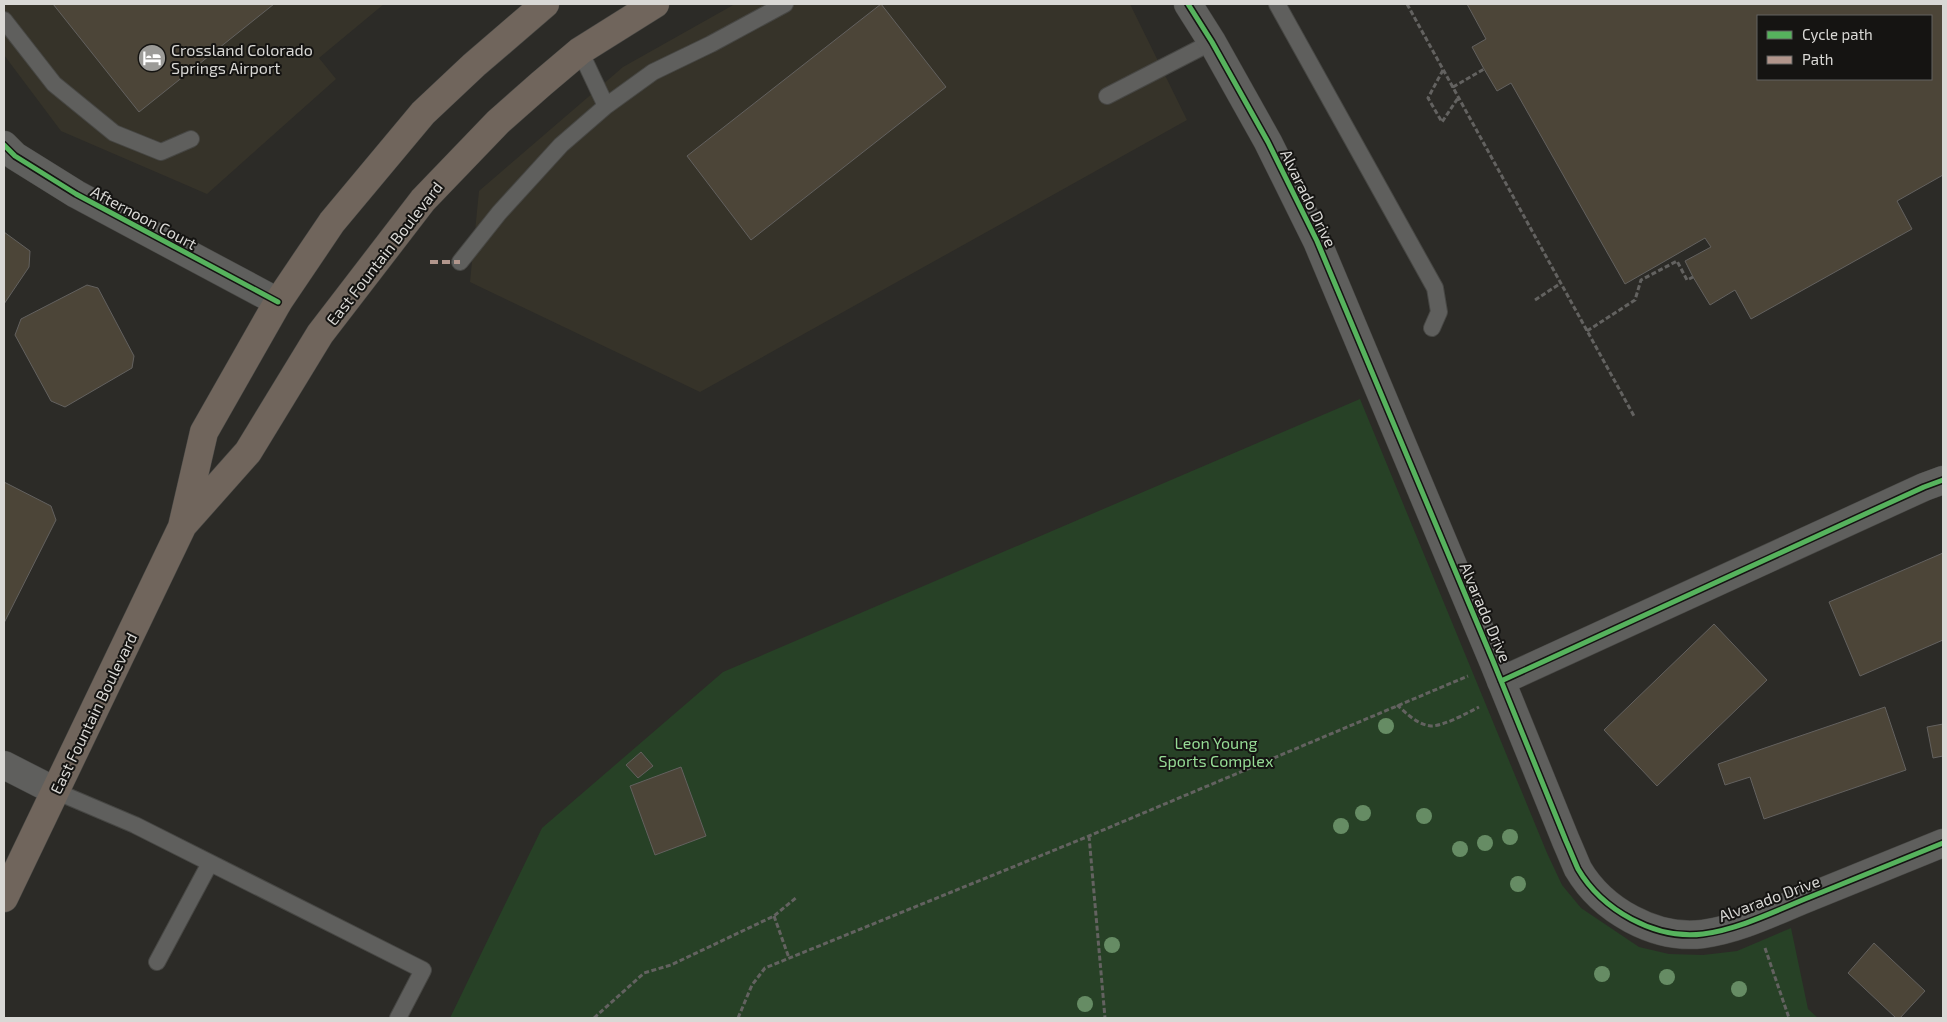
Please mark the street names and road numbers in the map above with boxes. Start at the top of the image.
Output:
street label: Alvarado Drive [1277,146,1341,250]
street label: East Fountain Boulevard [322,177,446,329]
street label: Afternoon Court [88,181,200,253]
street label: Alvarado Drive [1456,559,1516,665]
street label: East Fountain Boulevard [46,629,140,797]
street label: Alvarado Drive [1716,871,1822,925]

